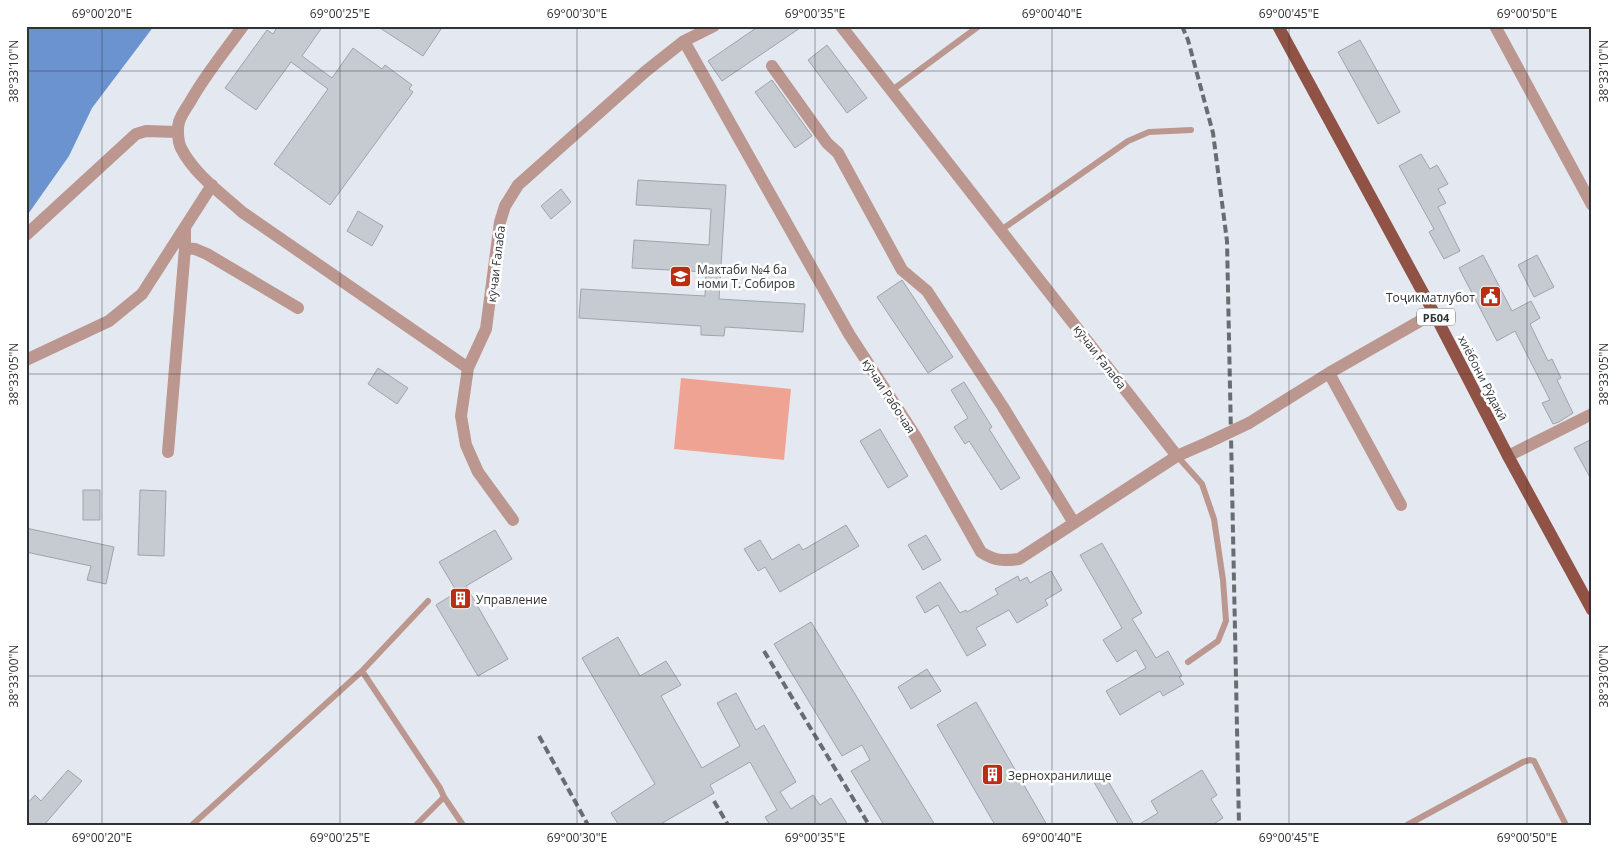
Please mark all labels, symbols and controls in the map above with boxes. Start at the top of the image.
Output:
text: 69°00'20"E [72,5,132,22]
text: 69°00'25"E [310,5,370,22]
text: 69°00'30"E [547,5,607,22]
text: 69°00'35"E [785,5,845,22]
text: 69°00'40"E [1022,5,1082,22]
text: 69°00'45"E [1259,5,1319,22]
text: 69°00'50"E [1497,5,1557,22]
text: 38°33'10"N [5,40,22,102]
text: 38°33'10"N [1595,40,1612,102]
street label: кӯчаи Ғалаба [483,225,509,303]
place label: Мактаби №4 ба номи Т. Собиров [697,261,795,292]
school or university icon: Мактаби №4 ба номи Т. Собиров [669,264,693,288]
public building icon: Тоҷикматлубот [1479,285,1503,309]
place label: Тоҷикматлубот [1386,289,1475,306]
road number: РБ04 [1417,308,1455,326]
street label: кӯчаи Ғалаба [1070,321,1130,393]
street label: хиёбони Рӯдакӣ [1454,332,1512,424]
text: 38°33'05"N [5,343,22,405]
text: 38°33'05"N [1595,343,1612,405]
street label: кӯчаи Рабочая [859,355,919,437]
building icon: Управление [448,587,472,611]
place label: Управление [476,591,548,608]
text: 38°33'00"N [5,645,22,707]
text: 38°33'00"N [1595,645,1612,707]
building icon: Зернохранилище [980,763,1004,787]
place label: Зернохранилище [1008,767,1112,784]
text: 69°00'20"E [72,829,132,846]
text: 69°00'25"E [310,829,370,846]
text: 69°00'30"E [547,829,607,846]
text: 69°00'35"E [785,829,845,846]
text: 69°00'40"E [1022,829,1082,846]
text: 69°00'45"E [1259,829,1319,846]
text: 69°00'50"E [1497,829,1557,846]

